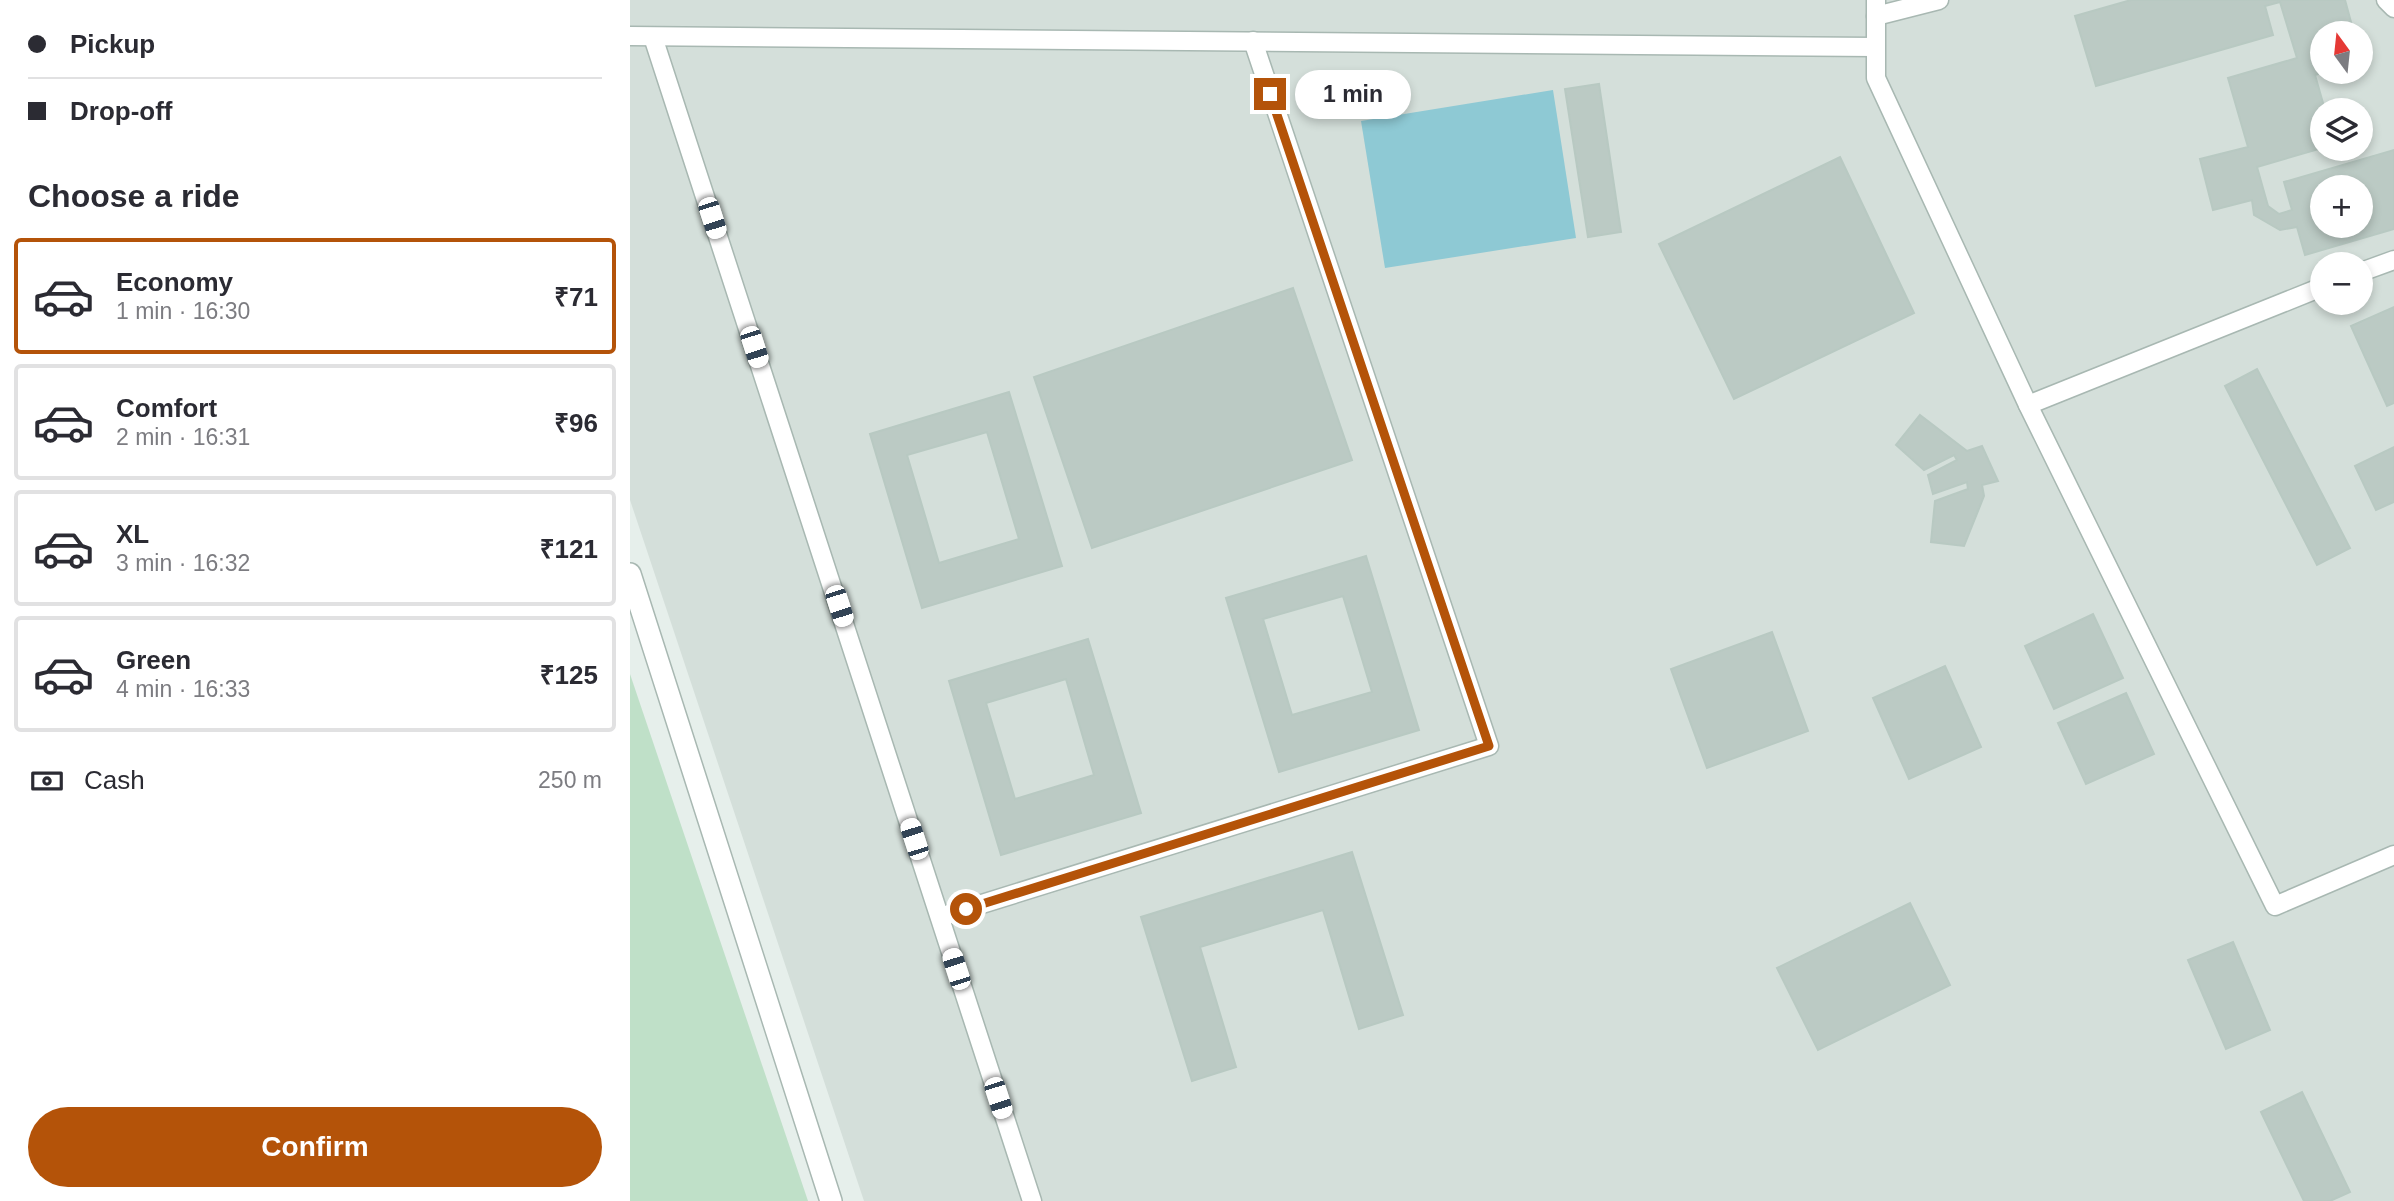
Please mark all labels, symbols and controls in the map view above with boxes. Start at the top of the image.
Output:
north arrow [2310,21,2373,84]
map controls [2310,21,2373,315]
text: Pickup [70,29,155,59]
callout: 1 min [1294,70,1410,119]
route end [1254,78,1286,110]
text: 1 min [1323,81,1383,107]
text: Drop-off [70,96,173,126]
button: layers [2310,98,2373,161]
button: + [2310,175,2373,238]
text: Choose a ride [28,178,240,214]
car [696,195,729,241]
button: − [2310,252,2373,315]
icon: car [32,265,95,328]
text: Economy [116,267,233,297]
text: ₹71 [554,282,598,312]
text: 1 min · 16:30 [116,298,250,324]
car [738,324,771,370]
icon: car [32,391,95,454]
text: Comfort [116,393,217,423]
text: ₹96 [554,408,598,438]
text: 2 min · 16:31 [116,424,250,450]
icon: car [32,517,95,580]
text: XL [116,519,149,549]
text: ₹121 [540,534,598,564]
text: 3 min · 16:32 [116,550,250,576]
car [823,583,856,629]
icon: car [32,643,95,706]
text: Green [116,645,191,675]
text: ₹125 [540,660,598,690]
text: 4 min · 16:33 [116,676,250,702]
icon: cash [28,762,66,800]
text: Cash [84,765,145,795]
text: 250 m [538,767,602,793]
car [898,816,931,862]
route start [950,893,982,925]
car [940,946,973,992]
car [982,1075,1015,1121]
button: Confirm [28,1107,602,1187]

